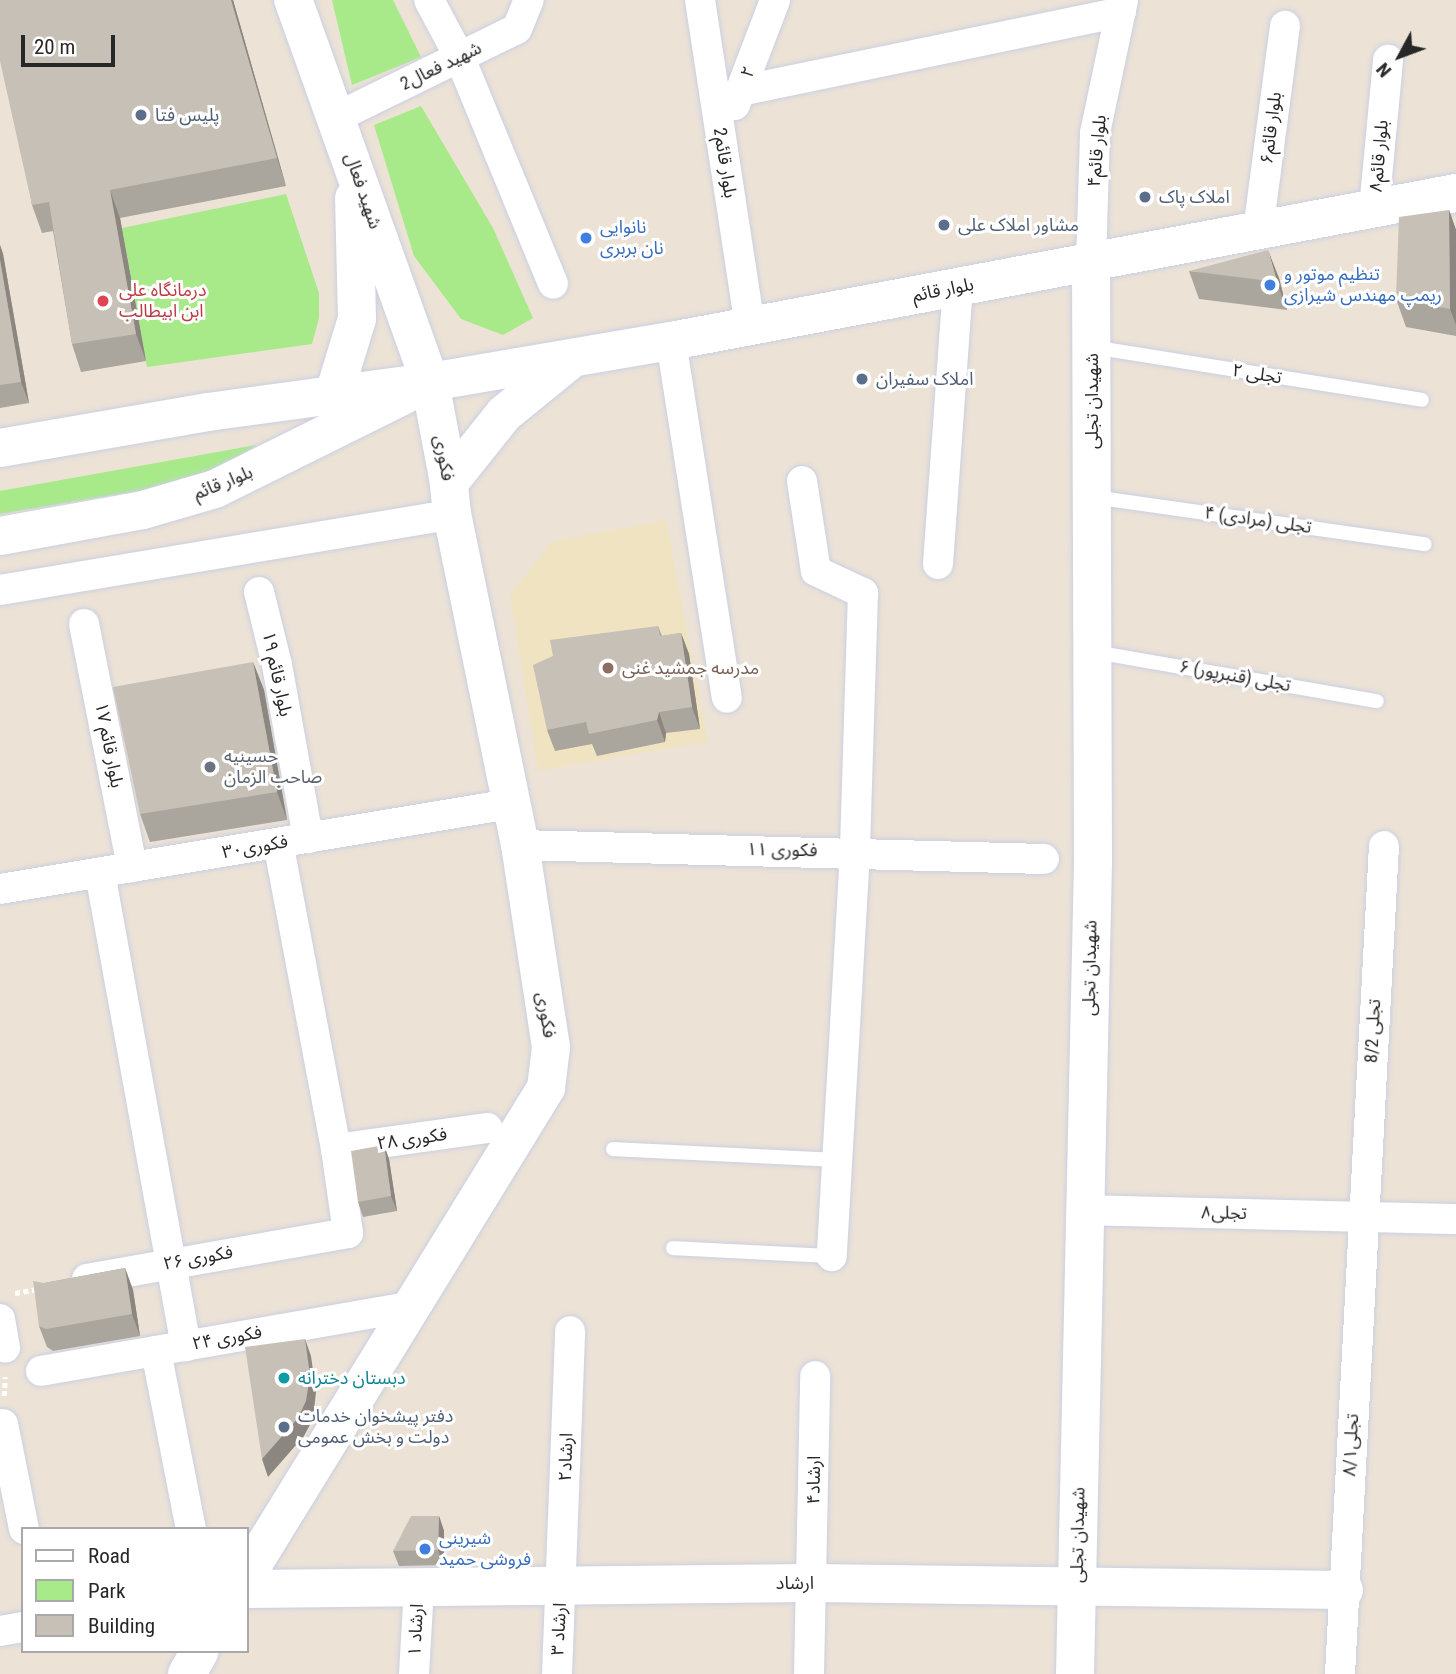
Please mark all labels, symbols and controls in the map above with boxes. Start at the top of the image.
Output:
scale bar [24,21,119,65]
north arrow [1365,21,1435,91]
text: 20 m [34,35,75,59]
street label: شهید فعال2 [397,37,485,95]
text: N [1371,58,1396,82]
street label: ۲ [736,63,760,81]
street label: بلوار قائم۶ [1256,91,1286,165]
place label: پلیس فتا [155,104,219,126]
marker: پلیس فتا [133,107,149,123]
street label: بلوار قائم۴ [1083,114,1111,188]
street label: بلوار قائم۸ [1365,119,1393,193]
street label: 2بلوار قائم [709,126,741,200]
street label: شهید فعال [340,150,386,232]
place label: املاک پاک [1159,186,1230,208]
marker: املاک پاک [1137,189,1153,205]
place label: مشاور املاک علی [958,214,1079,236]
place label: نانوایی نان بربری [600,217,664,260]
marker: مشاور املاک علی [936,217,952,233]
marker: نانوایی نان بربری [578,230,594,246]
place label: تنظیم موتور و ریمپ مهندس شیرازی [1284,264,1442,306]
street label: بلوار قائم [911,273,975,307]
marker: تنظیم موتور و ریمپ مهندس شیرازی [1262,277,1278,293]
place label: درمانگاه علی ابن ابیطالب [119,280,207,322]
marker: درمانگاه علی ابن ابیطالب [93,291,113,311]
street label: شهیدان تجلی [1081,353,1103,449]
street label: ۲ تجلی [1231,359,1283,389]
place label: املاک سفیران [876,368,973,390]
marker: املاک سفیران [854,371,870,387]
street label: فکوری [429,433,459,483]
street label: بلوار قائم [190,461,256,505]
street label: ۴ تجلی (مرادی) [1203,502,1313,538]
street label: بلوار قائم ۱۹ [257,629,297,719]
street label: ۶ تجلی (قنبرپور) [1178,656,1292,696]
place label: مدرسه جمشید غنی [622,657,759,679]
marker: مدرسه جمشید غنی [600,660,616,676]
street label: بلوار قائم ۱۷ [90,700,128,790]
place label: حسینیه صاحب الزمان [224,746,322,788]
marker: حسینیه صاحب الزمان [202,759,218,775]
street label: فکوری۳۰ [220,831,290,863]
street label: فکوری ۱۱ [746,839,818,861]
street label: شهیدان تجلی [1078,920,1102,1016]
street label: فکوری [532,991,560,1039]
street label: 8/2 تجلی [1361,998,1385,1064]
street label: فکوری ۲۸ [375,1123,449,1155]
street label: تجلی۸ [1201,1202,1247,1224]
street label: فکوری ۲۶ [161,1241,235,1275]
street label: فکوری ۲۴ [190,1321,264,1355]
place label: دبستان دخترانه [298,1367,406,1389]
marker: دبستان دخترانه [276,1370,292,1386]
place label: دفتر پیشخوان خدمات دولت و بخش عمومی [298,1406,453,1448]
street label: تجلی۸/۱ [1339,1413,1363,1477]
marker: دفتر پیشخوان خدمات دولت و بخش عمومی [276,1419,292,1435]
street label: ۲ارشاد [554,1432,578,1482]
street label: ۴ارشاد [803,1456,825,1504]
street label: شهیدان تجلی [1066,1487,1090,1583]
legend [21,1527,248,1653]
place label: شیرینی فروشی حمید [439,1528,531,1570]
marker: شیرینی فروشی حمید [417,1541,433,1557]
text: Road [88,1544,130,1568]
street label: ارشاد [776,1572,814,1594]
text: Park [88,1579,125,1603]
street label: ۳ ارشاد [547,1602,571,1656]
street label: ۱ ارشاد [404,1603,428,1657]
text: Building [88,1614,155,1638]

